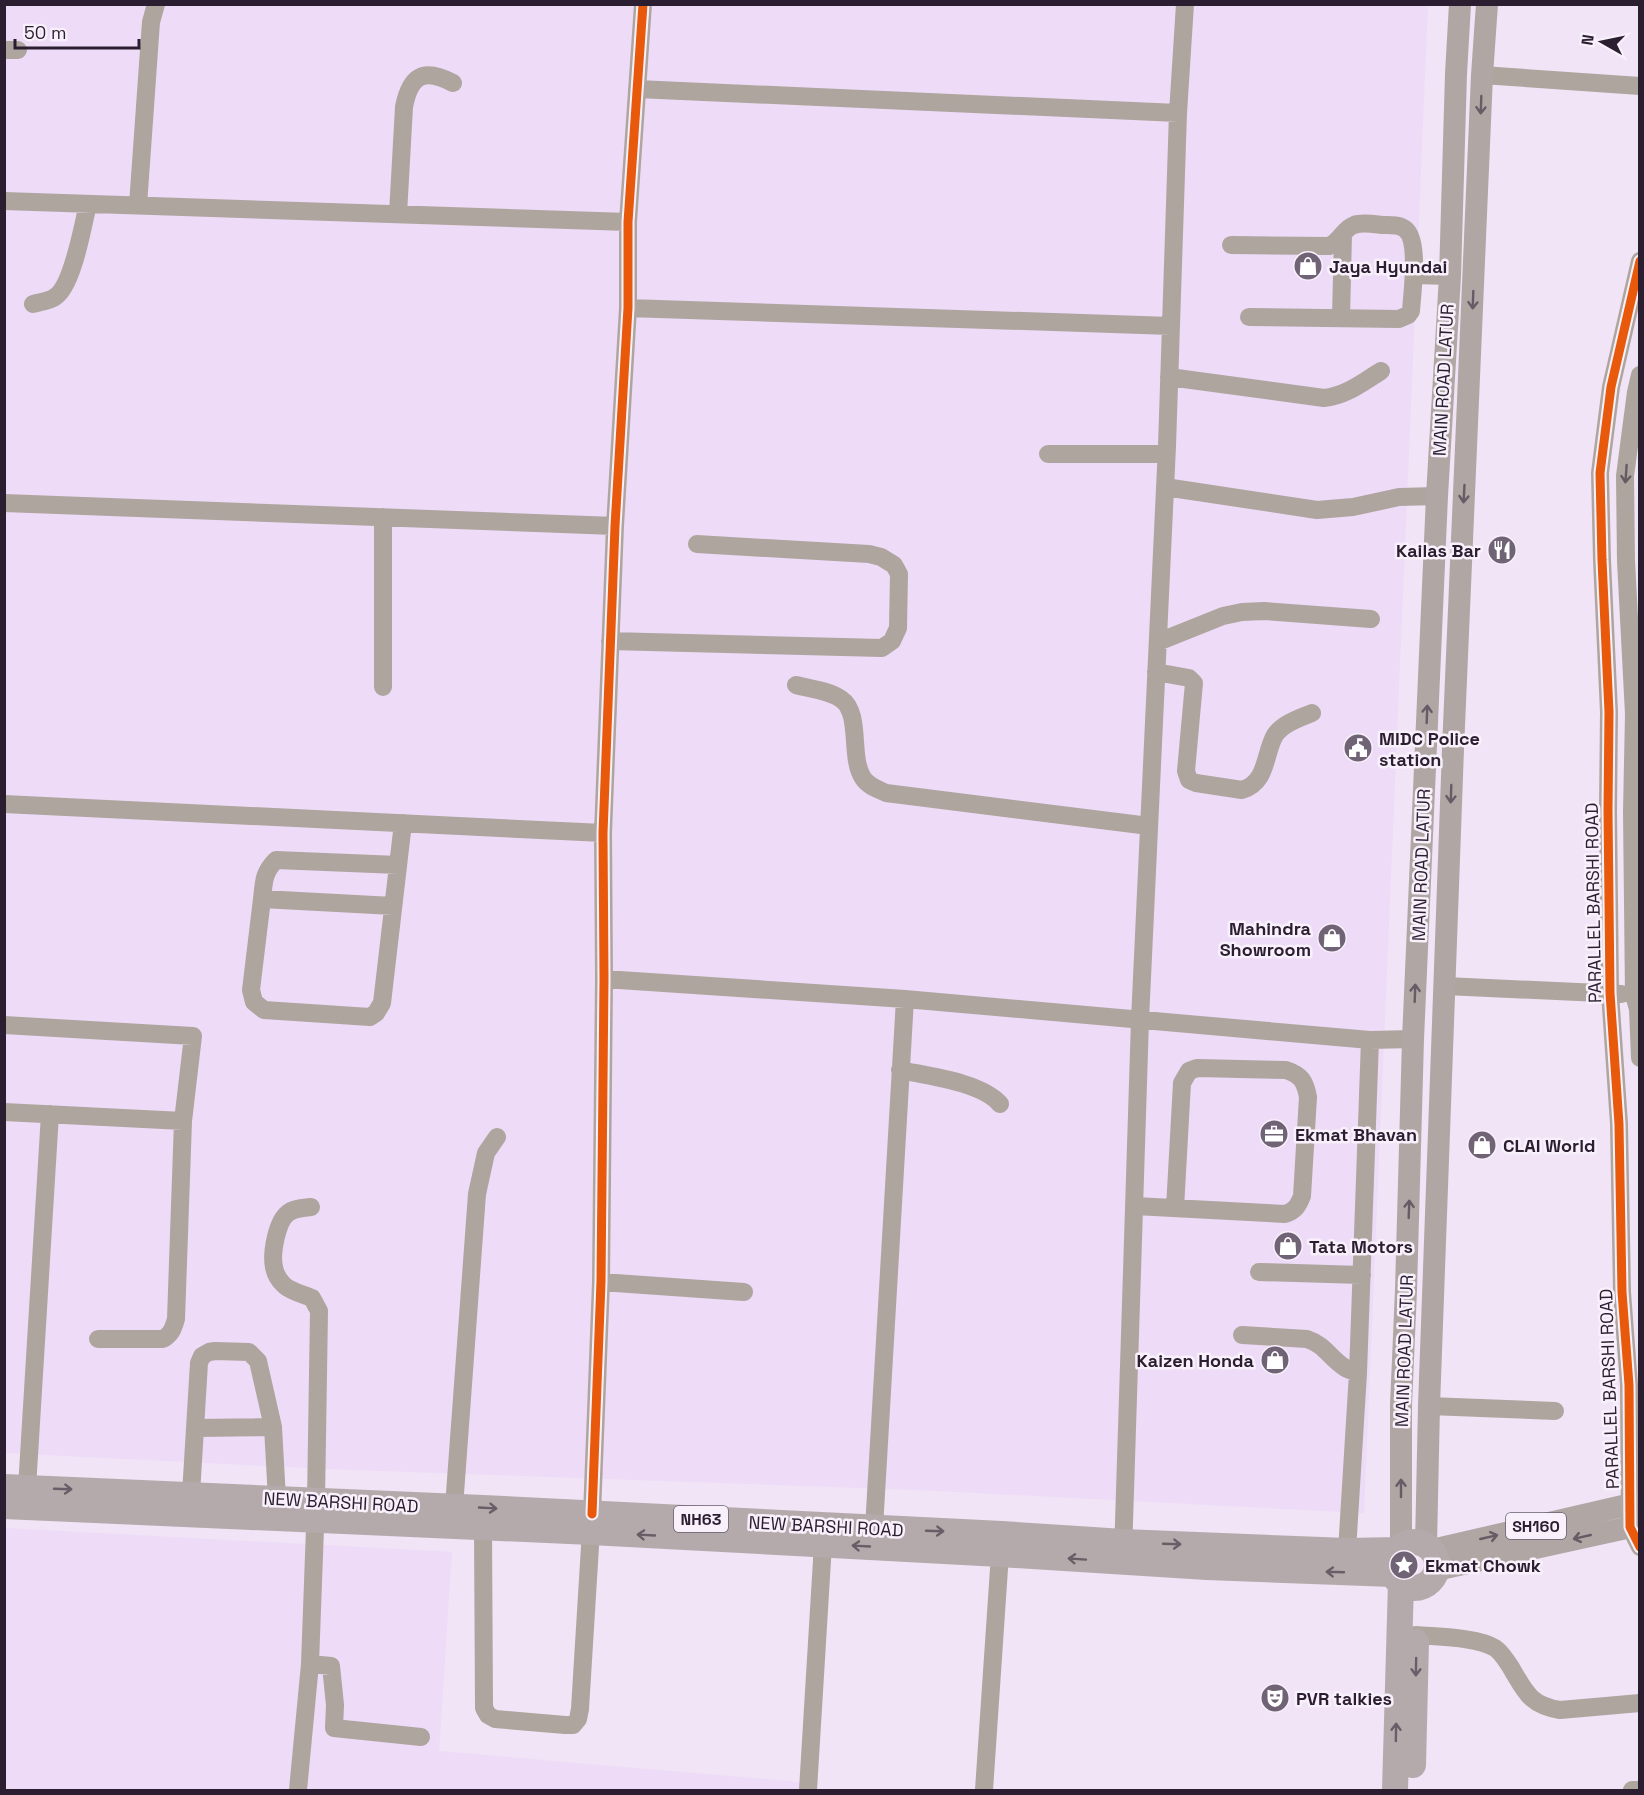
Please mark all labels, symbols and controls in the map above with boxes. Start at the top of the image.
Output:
scale bar [15,12,140,50]
north arrow [1572,12,1632,72]
text: 50 m [24,21,66,44]
text: N [1576,33,1599,47]
one-way arrow [1475,94,1486,114]
shop icon: Jaya Hyundai [1292,250,1324,282]
place label: Jaya Hyundai [1329,255,1447,278]
one-way arrow [1467,289,1478,309]
street label: MAIN ROAD LATUR [1428,303,1458,457]
one-way arrow [1620,464,1631,484]
one-way arrow [1459,484,1470,504]
restaurant icon: Kailas Bar [1486,534,1518,566]
place label: Kailas Bar [1396,539,1481,562]
one-way arrow [1422,705,1433,725]
place label: MIDC Police station [1379,727,1480,771]
public building icon: MIDC Police station [1342,732,1374,764]
one-way arrow [1446,784,1457,804]
street label: MAIN ROAD LATUR [1407,788,1435,942]
street label: PARALLEL BARSHI ROAD [1580,803,1606,1003]
place label: Mahindra Showroom [1220,917,1312,961]
shop icon: Mahindra Showroom [1316,922,1348,954]
one-way arrow [1410,983,1421,1003]
office icon: Ekmat Bhavan [1258,1118,1290,1150]
place label: Ekmat Bhavan [1295,1123,1417,1146]
shop icon: CLAI World [1466,1129,1498,1161]
place label: CLAI World [1503,1134,1595,1157]
one-way arrow [1403,1199,1414,1219]
shop icon: Tata Motors [1272,1230,1304,1262]
place label: Tata Motors [1309,1235,1413,1258]
street label: MAIN ROAD LATUR [1390,1274,1418,1428]
street label: PARALLEL BARSHI ROAD [1594,1288,1624,1490]
shop icon: Kaizen Honda [1259,1344,1291,1376]
place label: Kaizen Honda [1137,1349,1255,1372]
one-way arrow [1395,1478,1407,1498]
one-way arrow [52,1484,72,1495]
street label: NEW BARSHI ROAD [263,1486,419,1518]
one-way arrow [478,1503,498,1514]
road number: NH63 [674,1506,728,1532]
street label: NEW BARSHI ROAD [748,1510,904,1542]
road number: SH160 [1506,1513,1566,1539]
one-way arrow [924,1525,944,1536]
one-way arrow [636,1529,656,1540]
one-way arrow [1479,1530,1498,1542]
one-way arrow [1573,1532,1592,1544]
one-way arrow [1161,1539,1181,1550]
one-way arrow [852,1541,872,1552]
place icon: Ekmat Chowk [1388,1549,1420,1581]
one-way arrow [1068,1553,1088,1564]
place label: Ekmat Chowk [1425,1554,1541,1577]
one-way arrow [1325,1566,1345,1578]
one-way arrow [1410,1657,1421,1677]
theatre icon: PVR talkies [1259,1682,1291,1714]
place label: PVR talkies [1296,1687,1392,1710]
one-way arrow [1390,1723,1402,1743]

